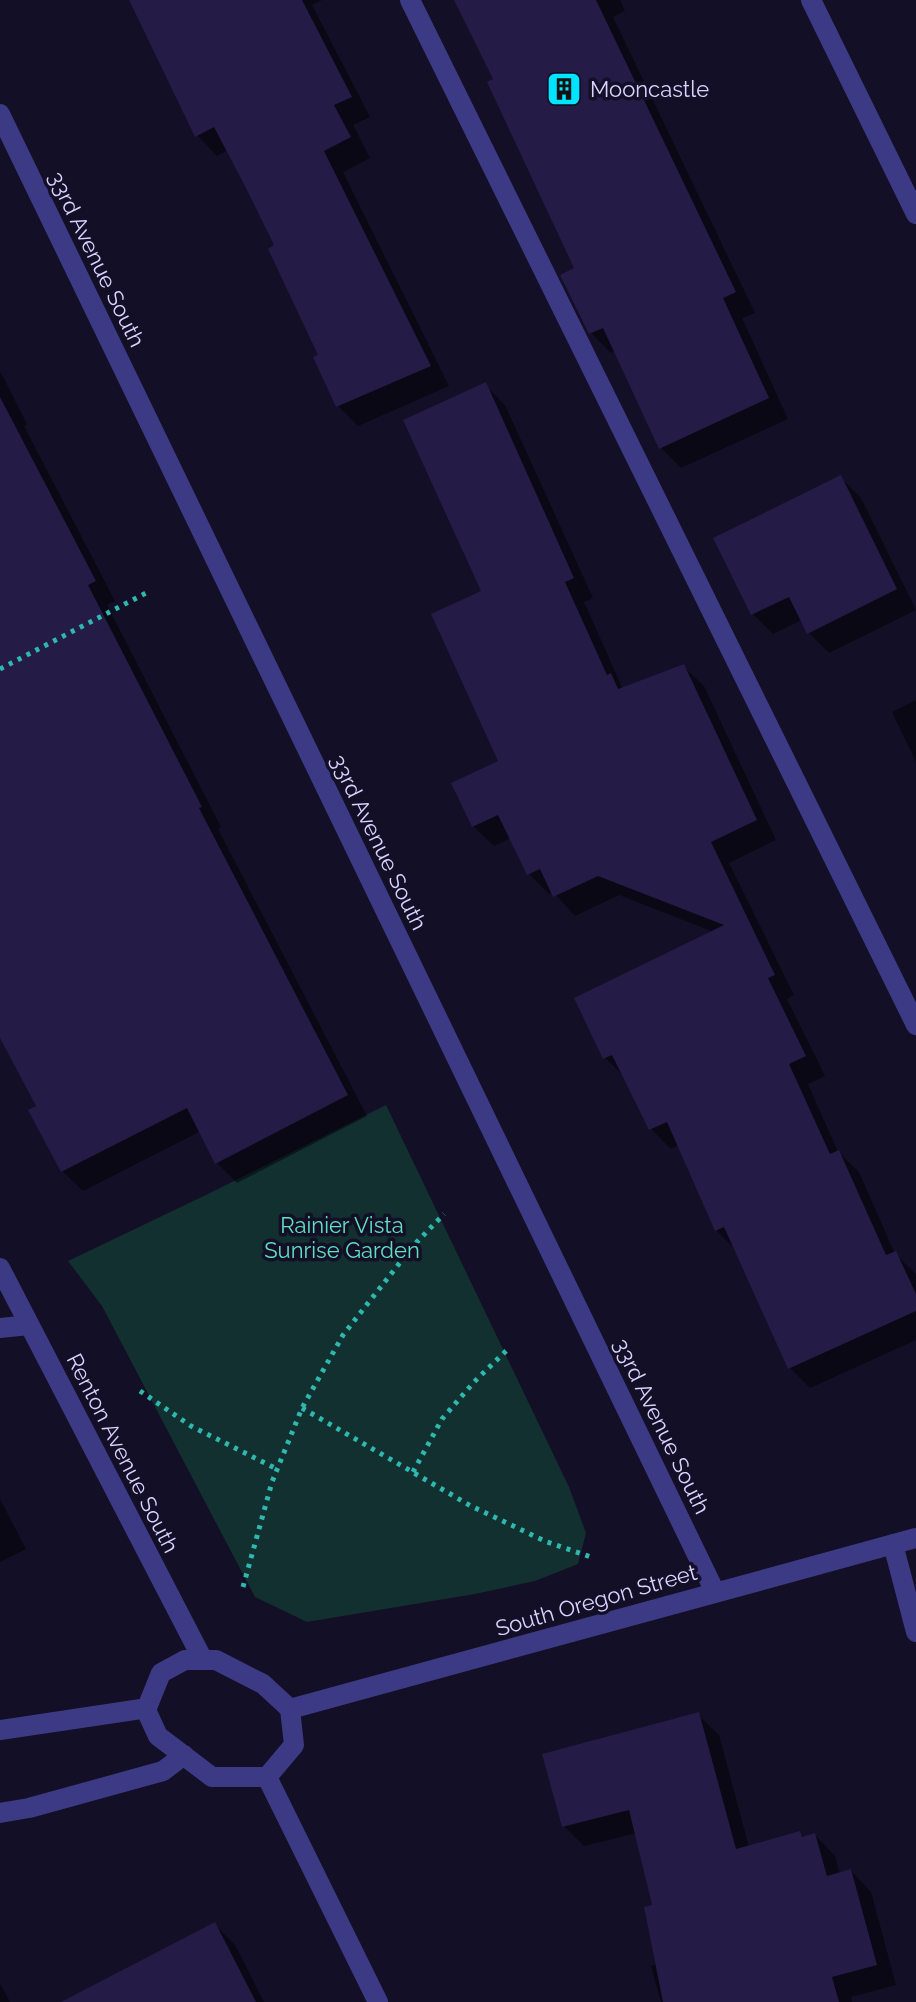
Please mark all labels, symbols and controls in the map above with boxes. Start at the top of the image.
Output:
building icon: Mooncastle [545,70,583,108]
place label: Mooncastle [590,76,709,102]
street label: 33rd Avenue South [43,167,151,351]
street label: 33rd Avenue South [325,750,433,934]
park label: Rainier Vista Sunrise Garden [264,1212,420,1263]
street label: 33rd Avenue South [608,1334,716,1518]
street label: Renton Avenue South [61,1349,185,1557]
street label: South Oregon Street [492,1559,700,1641]

